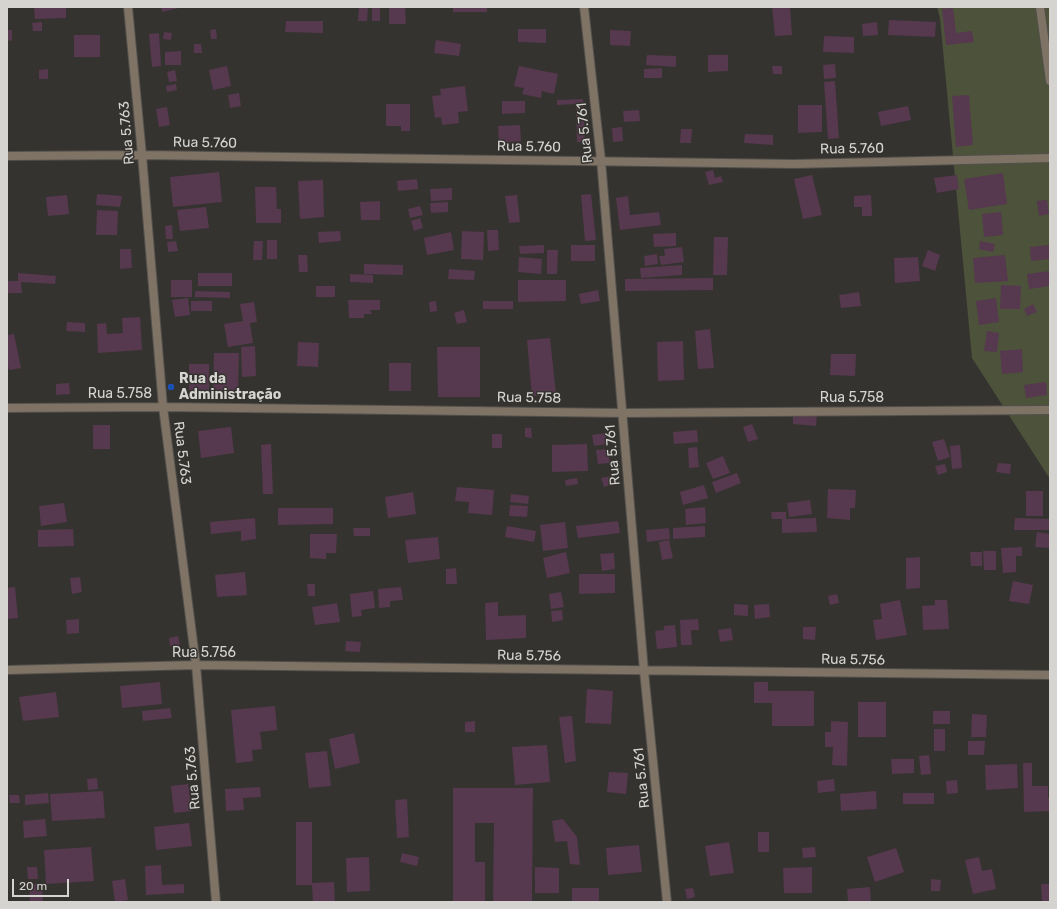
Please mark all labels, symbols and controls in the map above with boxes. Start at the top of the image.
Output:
street label: Rua 5.763 [116,101,138,165]
street label: Rua 5.761 [573,102,597,164]
street label: Rua 5.760 [173,134,237,152]
street label: Rua 5.760 [497,138,561,156]
street label: Rua 5.760 [820,140,884,158]
place label: Rua da Administração [179,371,281,404]
marker: Rua da Administração [166,382,176,392]
street label: Rua 5.758 [88,386,152,402]
street label: Rua 5.758 [497,389,561,407]
street label: Rua 5.758 [820,390,884,406]
street label: Rua 5.763 [170,420,194,486]
street label: Rua 5.761 [602,424,624,486]
street label: Rua 5.756 [172,645,236,661]
street label: Rua 5.756 [497,647,561,665]
street label: Rua 5.756 [821,651,885,669]
street label: Rua 5.763 [182,746,204,810]
street label: Rua 5.761 [630,747,654,809]
scale bar [14,871,71,897]
text: 20 m [19,879,47,893]

